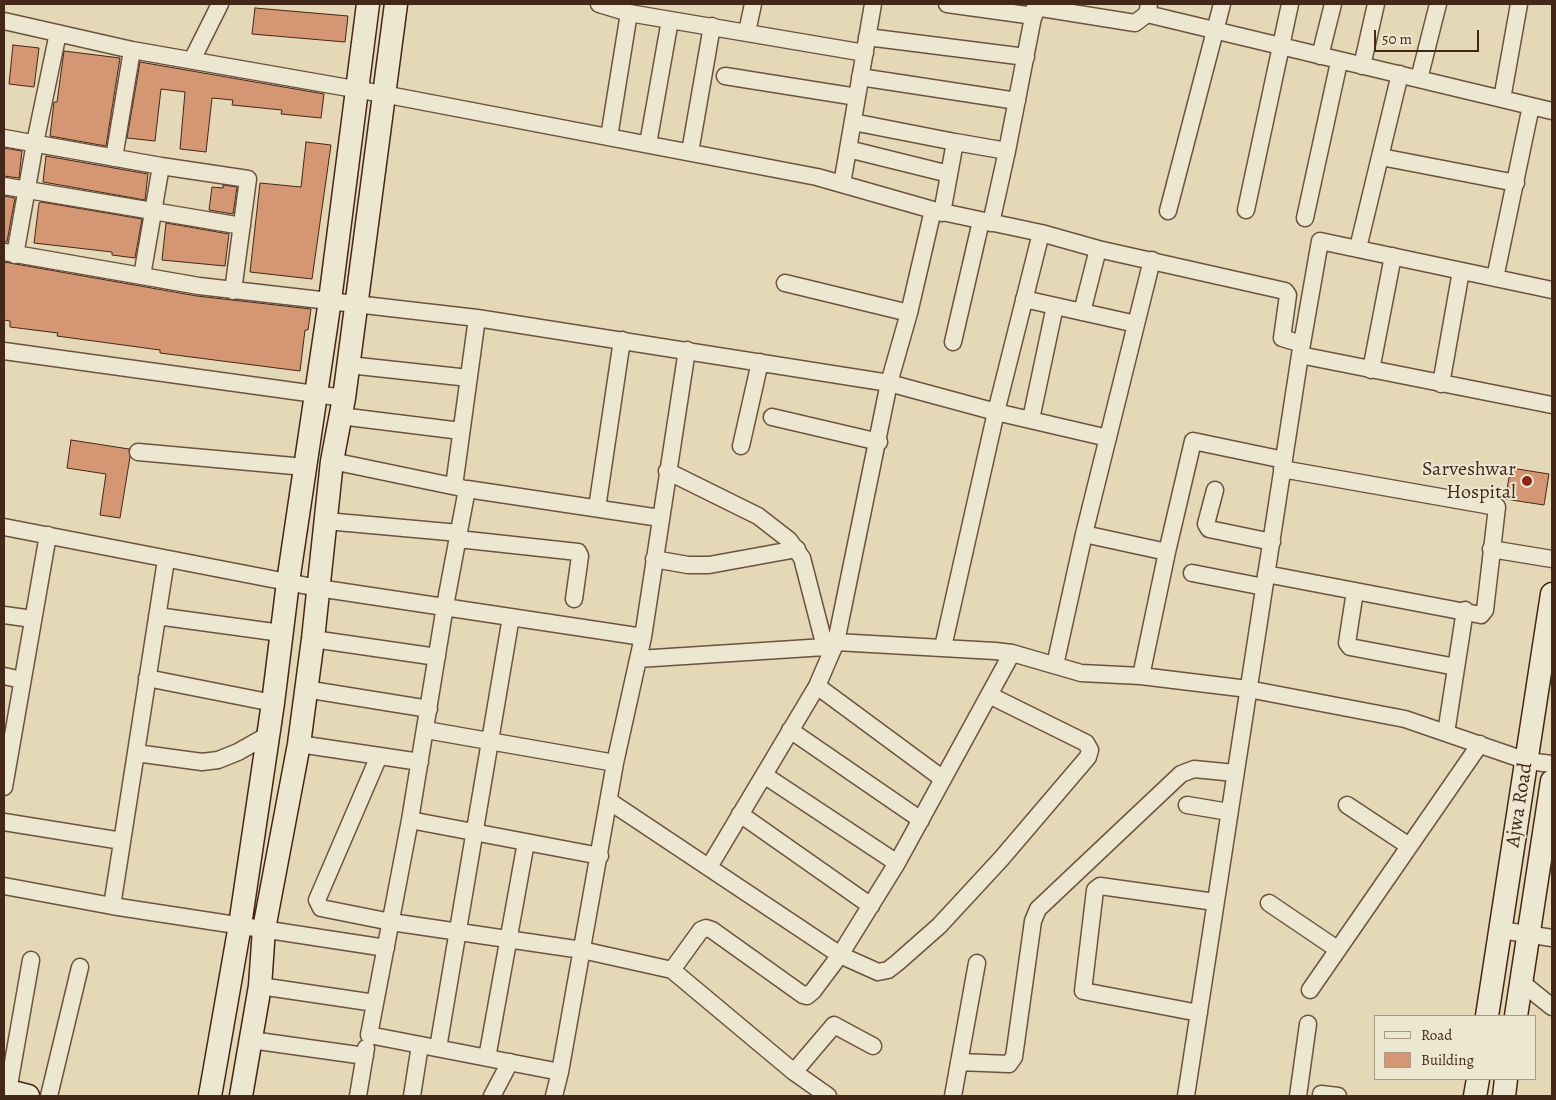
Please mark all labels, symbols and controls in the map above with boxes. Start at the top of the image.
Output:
scale bar [1376,20,1481,52]
text: 50 m [1382,29,1412,49]
place label: Sarveshwar Hospital [1422,458,1516,505]
marker: Sarveshwar Hospital [1520,474,1534,488]
street label: Ajwa Road [1501,761,1539,849]
legend [1374,1015,1536,1080]
text: Road [1421,1025,1452,1045]
text: Building [1421,1050,1474,1070]

